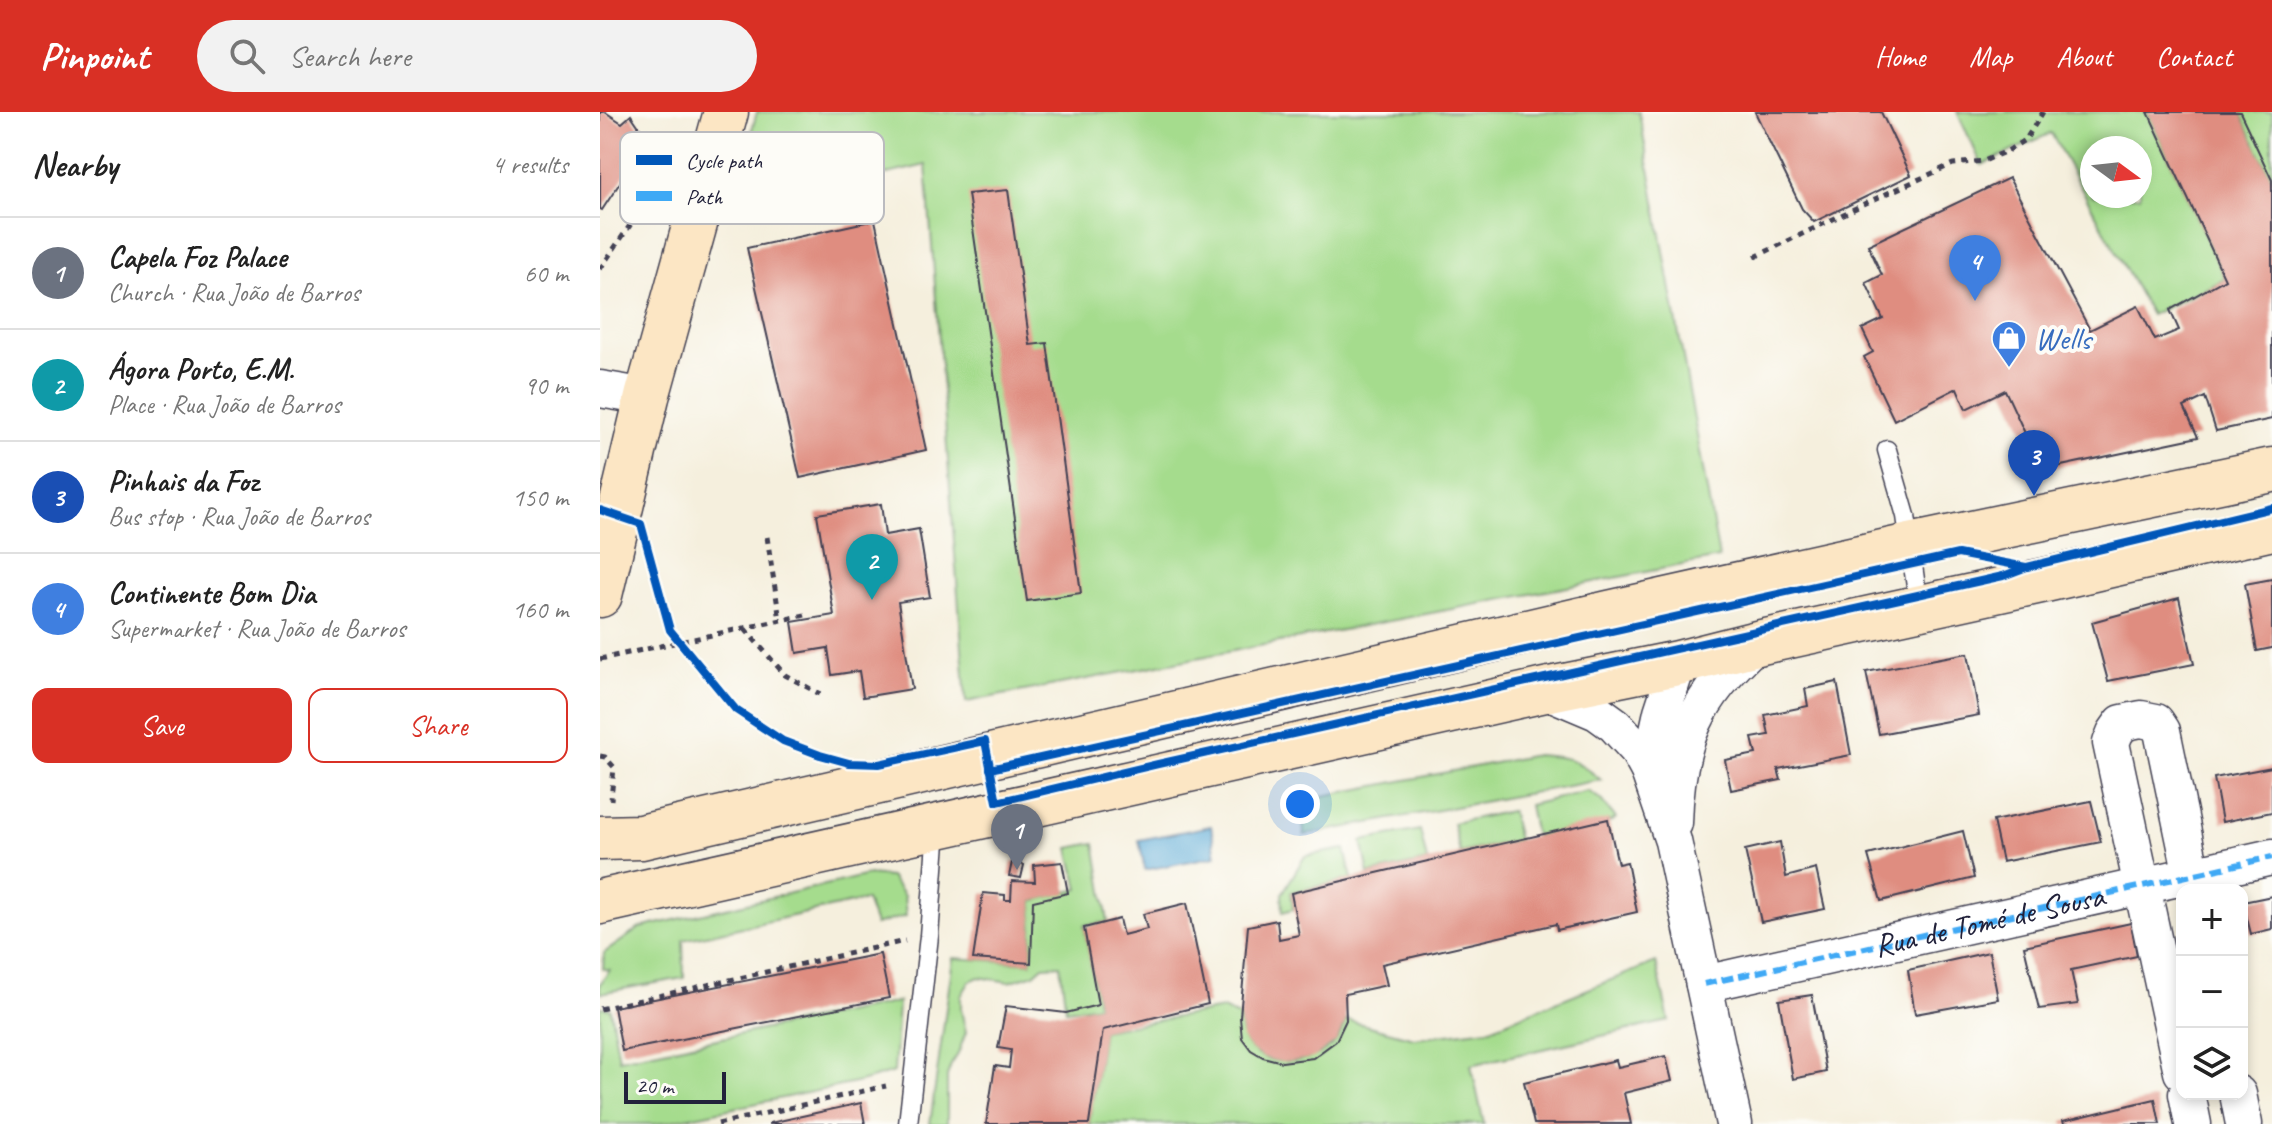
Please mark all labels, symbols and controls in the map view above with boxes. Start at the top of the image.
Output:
search box [197,20,757,92]
text: Pinpoint [40,33,149,80]
icon: search [225,34,269,78]
text: Search here [289,37,411,75]
text: Home [1875,39,1925,74]
text: Map [1969,39,2012,74]
text: About [2056,39,2112,74]
text: Contact [2156,39,2232,74]
legend [620,132,884,224]
north arrow [2080,136,2152,208]
text: Nearby [32,143,118,186]
text: Cycle path [686,147,763,175]
text: 4 results [492,148,568,181]
text: Path [686,183,723,211]
pin: 4 [1949,235,2001,301]
text: Capela Foz Palace [108,238,287,276]
text: 1 [52,257,64,290]
text: 60 m [524,257,568,290]
text: Church · Rua João de Barros [108,276,360,309]
place label: Wells [2035,318,2094,359]
shop icon: Wells [1990,319,2028,369]
text: Ágora Porto, E.M. [108,350,294,388]
text: 2 [52,369,64,402]
text: 90 m [524,369,568,402]
text: Place · Rua João de Barros [108,388,341,421]
pin: 3 [2008,430,2060,496]
text: Pinhais da Foz [108,462,258,500]
text: 3 [52,481,64,514]
text: 150 m [512,481,568,514]
text: Bus stop · Rua João de Barros [108,500,370,533]
pin: 2 [846,534,898,600]
text: Continente Bom Dia [108,574,315,612]
text: 4 [52,593,64,626]
text: 160 m [512,593,568,626]
text: Supermarket · Rua João de Barros [108,612,405,645]
button: Save [32,688,292,763]
button: Share [308,688,568,763]
your location [1280,784,1320,824]
pin: 1 [991,804,1043,870]
street label: Rua de Tomé de Sousa [1870,874,2110,966]
map controls [2176,884,2248,1100]
button: + [2176,884,2248,956]
button: − [2176,956,2248,1028]
button: layers [2176,1028,2248,1100]
scale bar [624,1068,726,1104]
text: 20 m [636,1072,673,1100]

